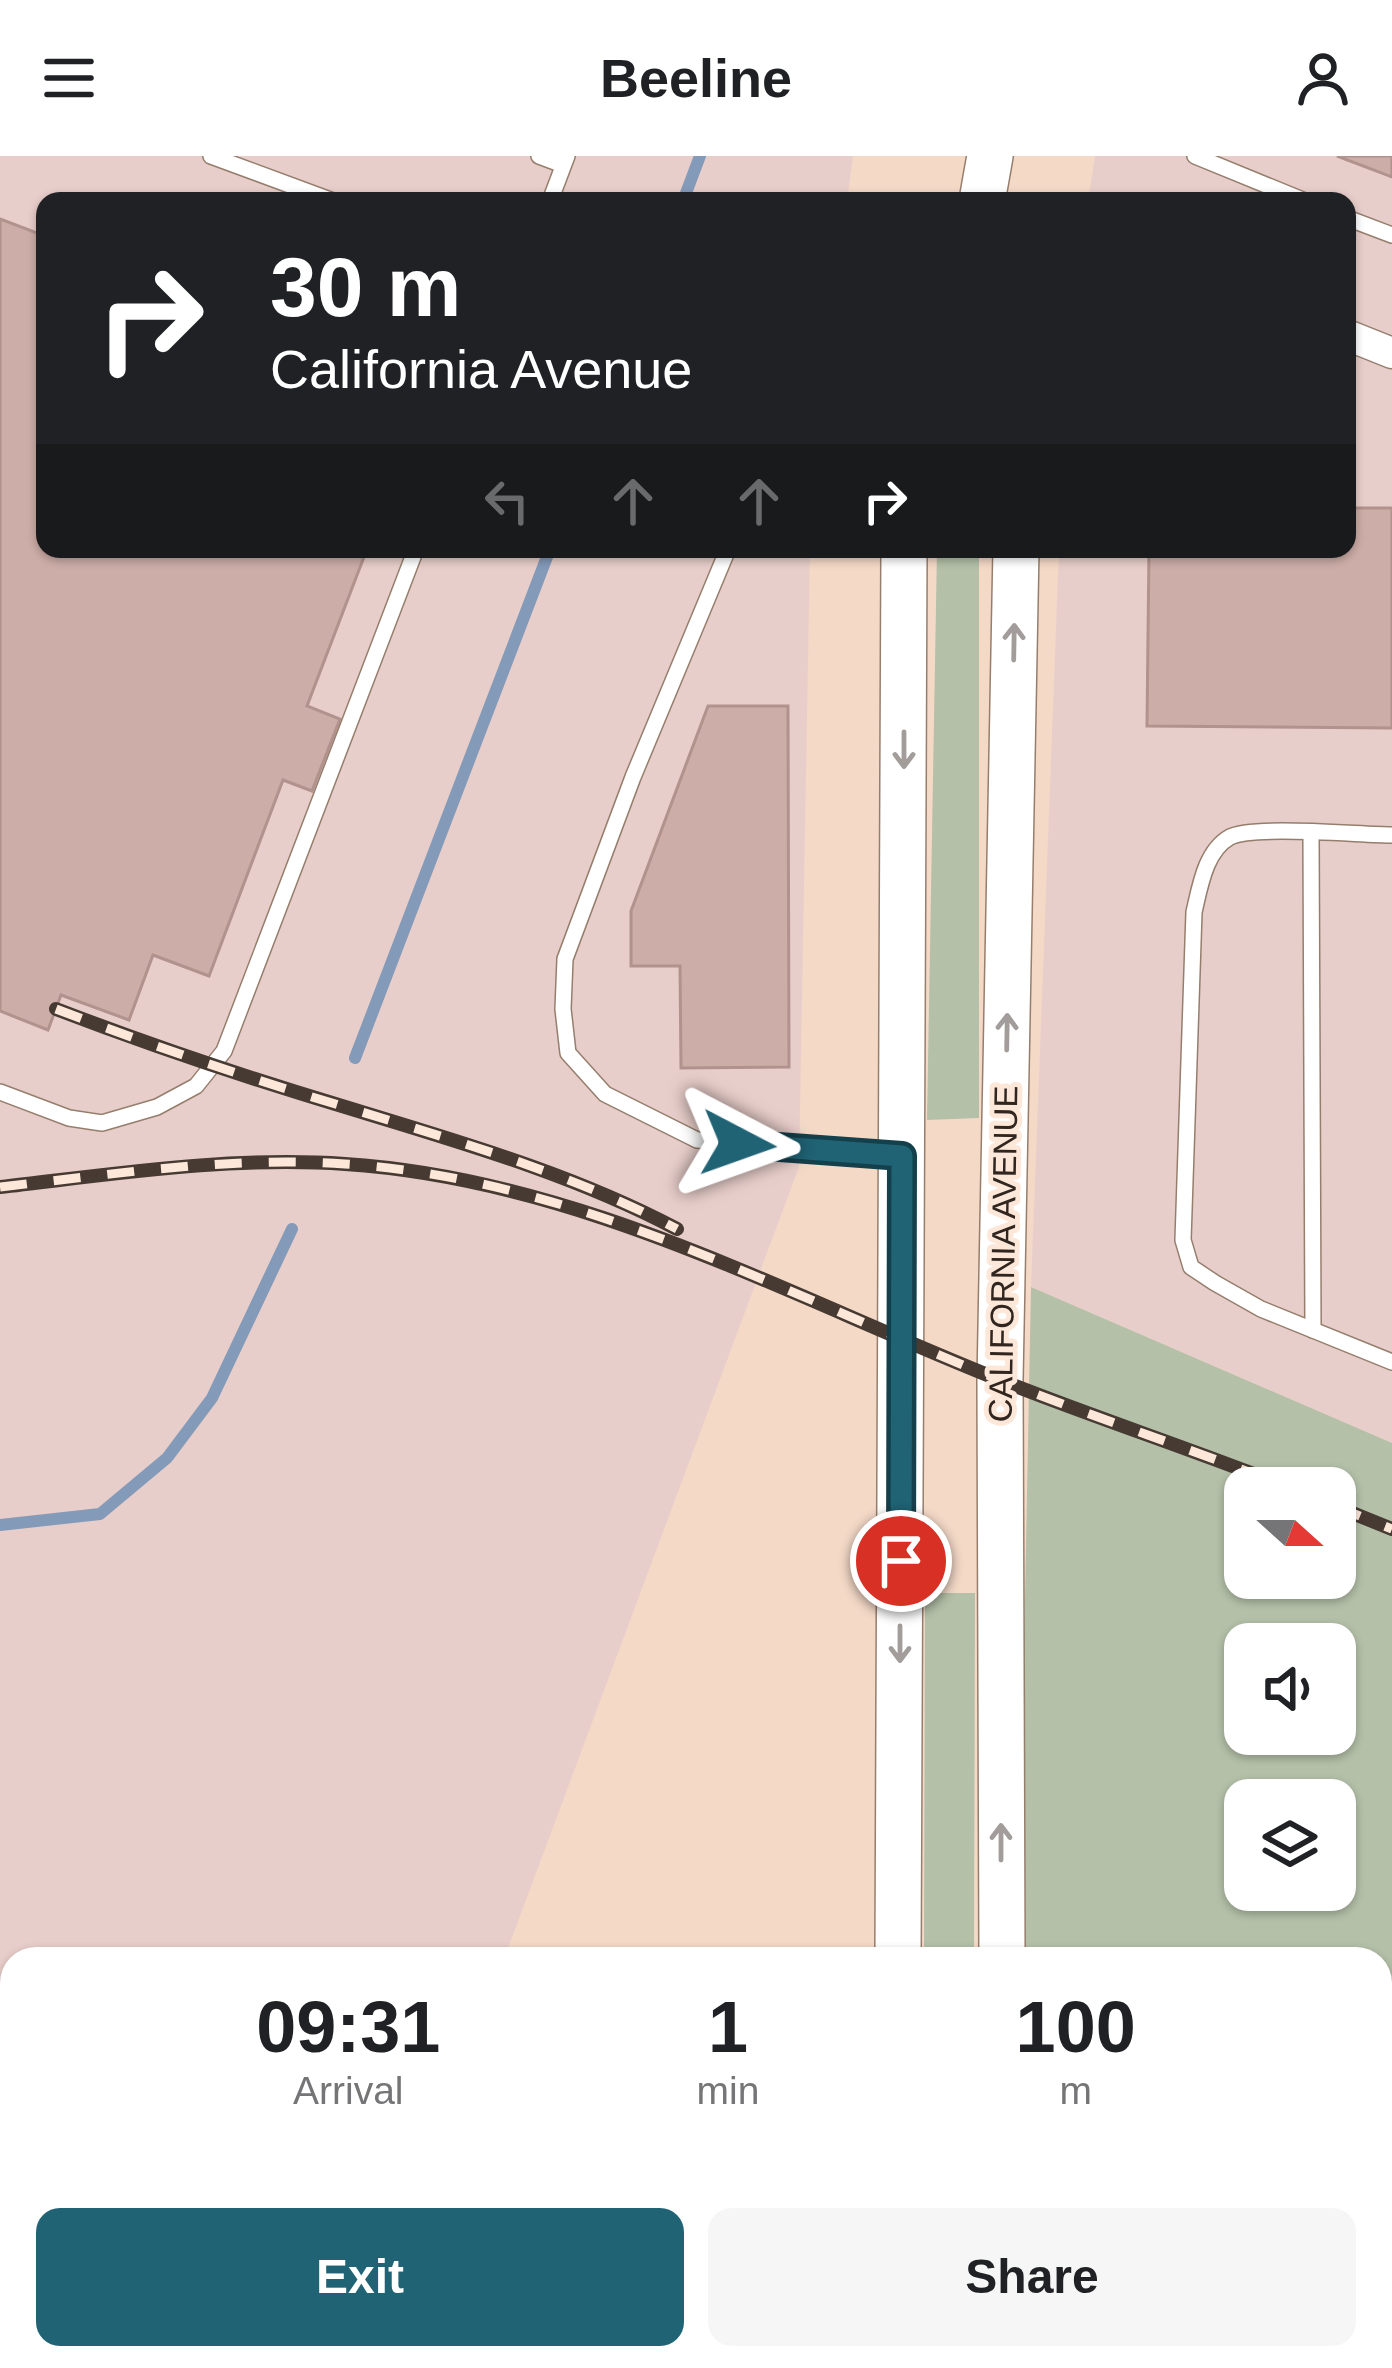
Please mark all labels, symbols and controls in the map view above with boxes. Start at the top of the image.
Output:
icon: menu [36,45,102,111]
icon: person [1290,45,1356,111]
text: Beeline [600,48,792,108]
icon: right [72,240,228,396]
text: 30 m [270,240,461,334]
text: California Avenue [270,339,692,399]
icon: left [474,468,540,534]
icon: ahead [600,468,666,534]
icon: ahead [726,468,792,534]
icon: right [852,468,918,534]
one-way arrow [1003,623,1026,662]
one-way arrow [893,730,915,769]
one-way arrow [996,1013,1018,1052]
position arrow [675,1081,801,1207]
street label: CALIFORNIA AVENUE [982,1085,1024,1423]
north arrow [1224,1467,1356,1599]
map controls [1224,1467,1356,1911]
pin [850,1510,952,1612]
icon: arrive [868,1528,934,1594]
button: sound [1224,1623,1356,1755]
one-way arrow [889,1624,911,1663]
button: layers [1224,1779,1356,1911]
one-way arrow [990,1823,1012,1862]
text: 09:31 [256,1987,440,2067]
text: 1 [708,1987,748,2067]
text: 100 [1016,1987,1136,2067]
text: Arrival [293,2069,404,2112]
text: min [697,2069,759,2112]
text: m [1059,2069,1092,2112]
button: Exit [36,2208,684,2346]
button: Share [708,2208,1356,2346]

